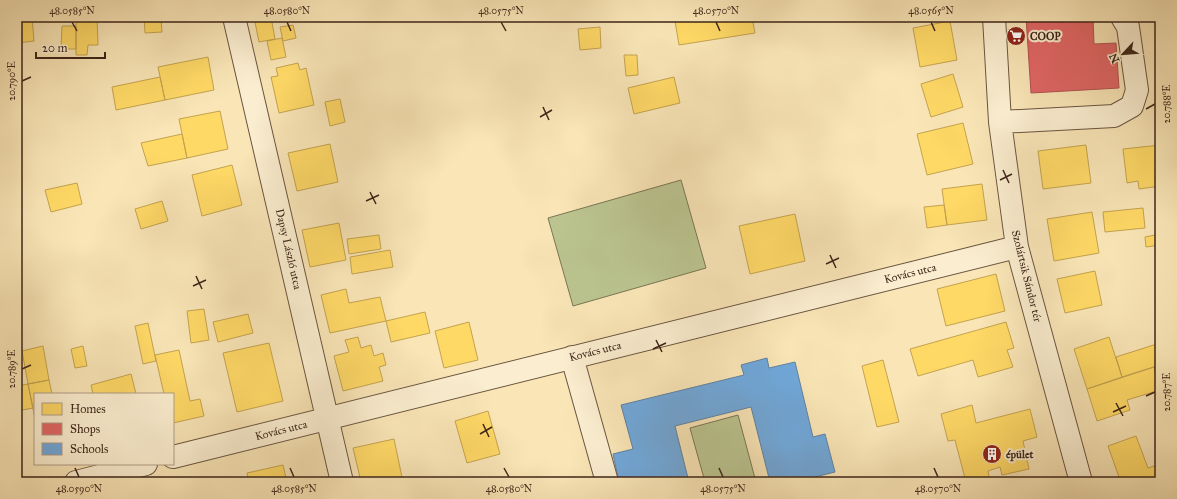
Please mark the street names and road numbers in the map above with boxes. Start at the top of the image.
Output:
street label: Dapsy László utca [273,208,304,291]
street label: Szolártsik Sándor tér [1009,229,1044,324]
street label: Kovács utca [883,261,938,286]
street label: Kovács utca [568,339,623,364]
street label: Kovács utca [254,418,309,443]

